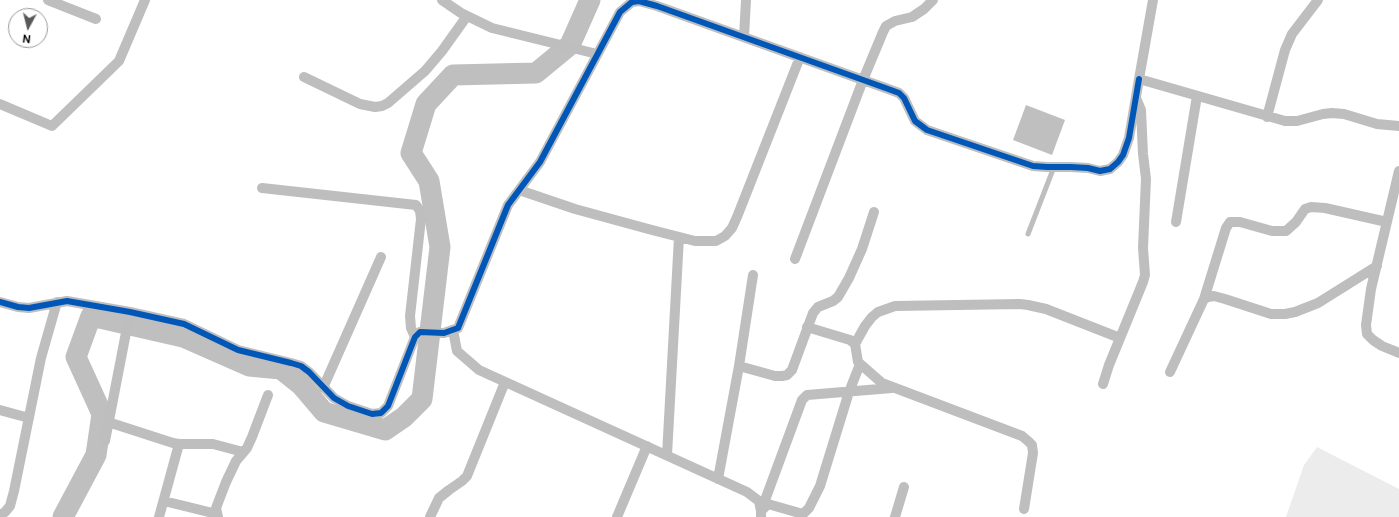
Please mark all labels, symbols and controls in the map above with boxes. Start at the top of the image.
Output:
north arrow [8,8,48,48]
text: N [22,31,31,46]

